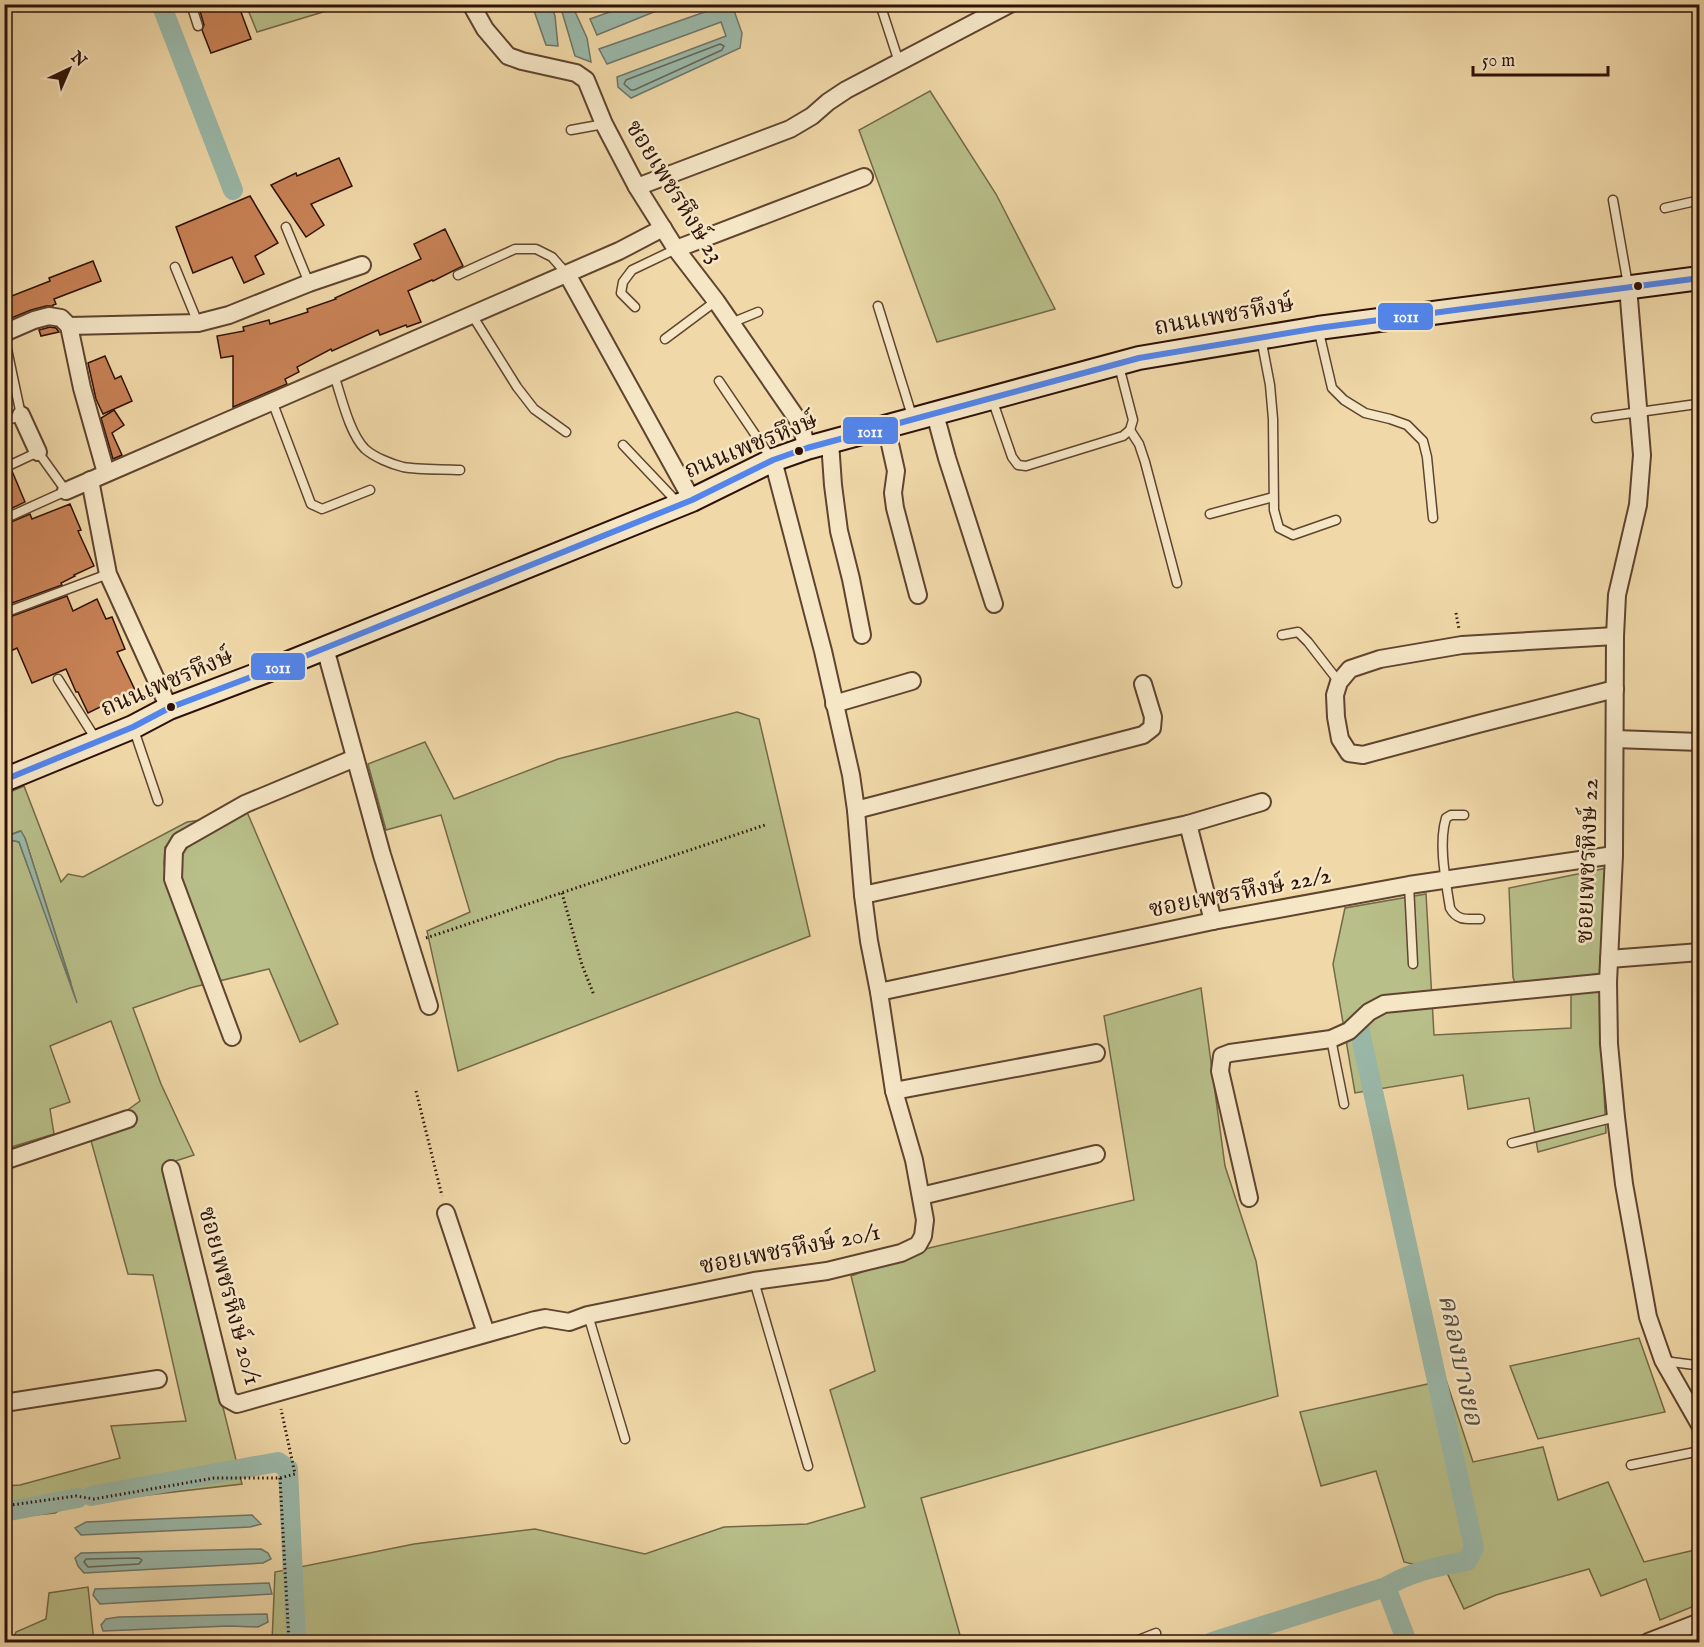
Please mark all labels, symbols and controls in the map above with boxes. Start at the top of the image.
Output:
north arrow [39,39,99,99]
scale bar [1473,39,1608,77]
text: N [65,47,90,72]
text: 50 m [1482,50,1515,73]
street label: ซอยเพชรหึงษ์ 23 [618,113,732,269]
unlabelled marker [1632,280,1644,292]
street label: ถนนเพชรหึงษ์ [1151,286,1297,344]
line badge: 1011 [1377,302,1434,331]
text: 1011 [1393,308,1419,328]
street label: ถนนเพชรหึงษ์ [679,403,823,487]
line badge: 1011 [842,416,899,445]
text: 1011 [857,423,883,443]
unlabelled marker [793,445,805,457]
street label: ถนนเพชรหึงษ์ [95,639,238,725]
line badge: 1011 [250,652,306,681]
text: 1011 [265,659,291,679]
unlabelled marker [165,701,177,713]
street label: ซอยเพชรหึงษ์ 22 [1568,778,1606,944]
street label: ซอยเพชรหึงษ์ 22/2 [1146,858,1334,926]
street label: ซอยเพชรหึงษ์ 20/1 [190,1203,270,1388]
street label: ซอยเพชรหึงษ์ 20/1 [697,1215,883,1283]
water label: คลองบางยอ [1430,1292,1490,1429]

